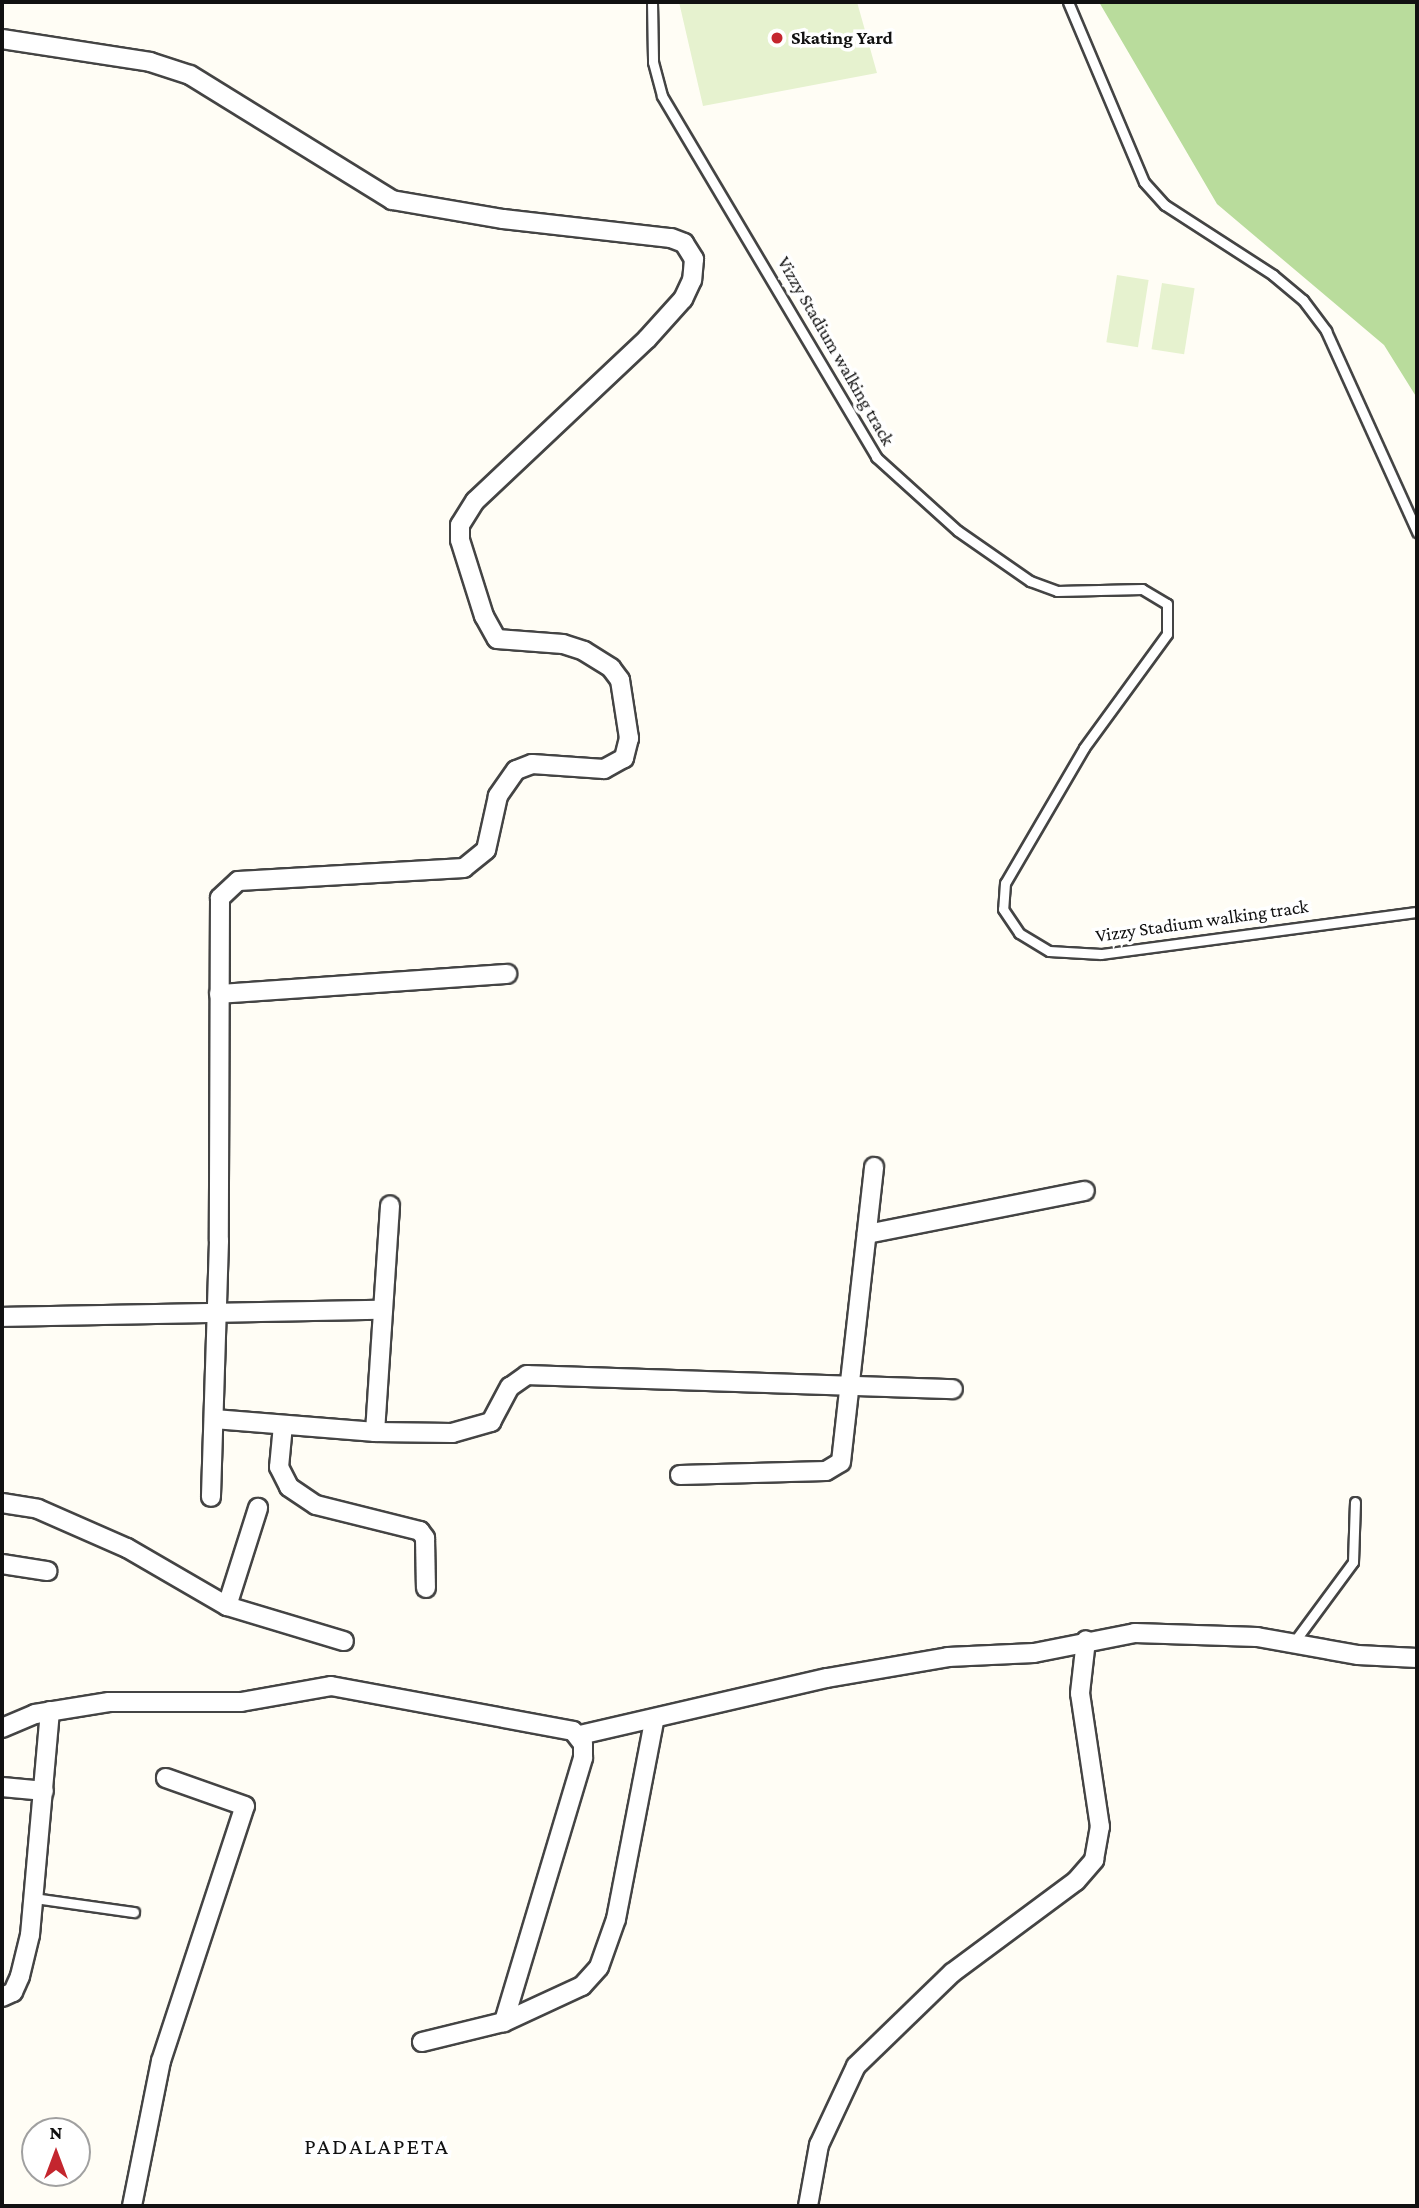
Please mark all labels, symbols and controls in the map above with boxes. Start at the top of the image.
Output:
place label: Skating Yard [791,27,893,49]
marker: Skating Yard [769,30,785,46]
street label: Vizzy Stadium walking track [772,252,900,450]
street label: Vizzy Stadium walking track [1094,895,1310,947]
north arrow [21,2117,91,2187]
text: N [50,2122,62,2143]
district label: PADALAPETA [305,2132,449,2160]

